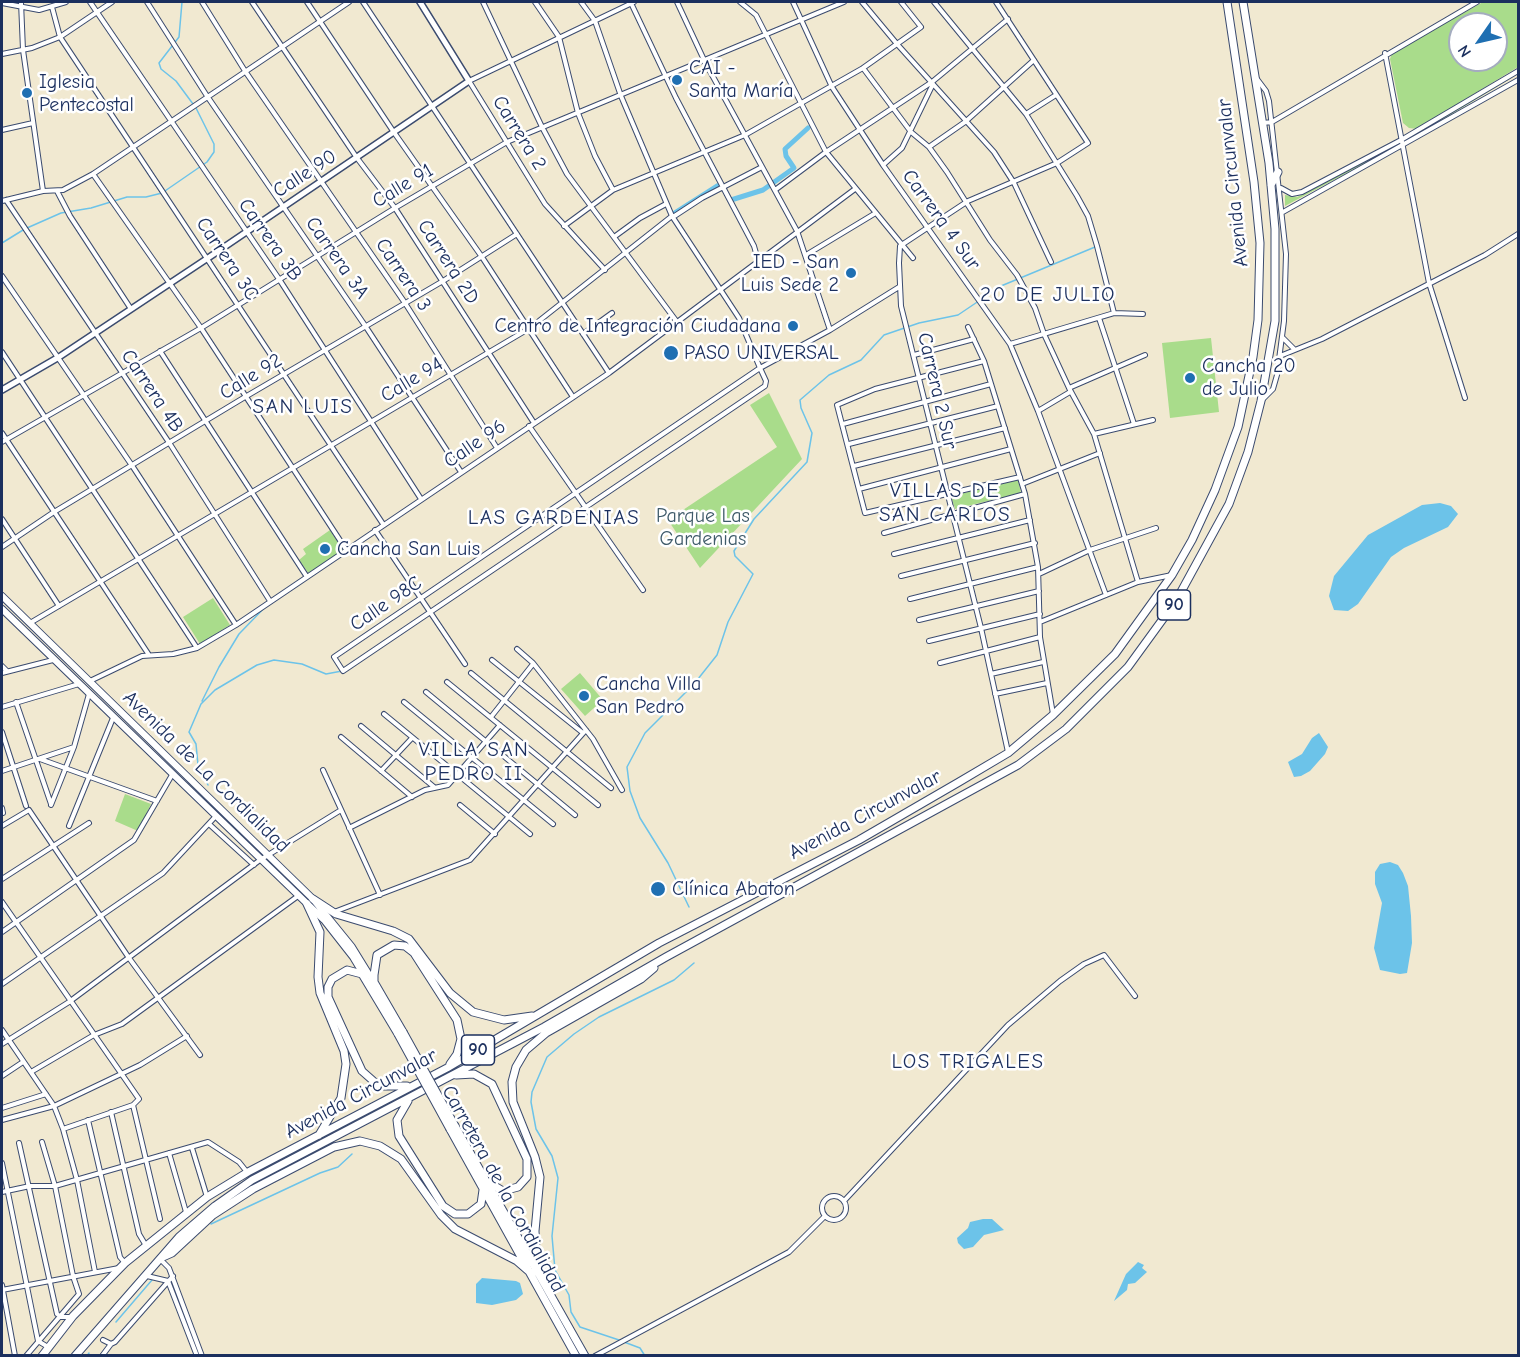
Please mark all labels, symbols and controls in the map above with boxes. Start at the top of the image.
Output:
north arrow [1448,12,1508,72]
text: N [1454,42,1475,60]
place label: CAI - Santa María [689,56,793,103]
place label: Iglesia Pentecostal [39,70,134,117]
marker: CAI - Santa María [670,73,684,87]
marker: Iglesia Pentecostal [20,86,34,100]
street label: Carrera 2 [487,91,551,175]
street label: Avenida Circunvalar [1212,98,1254,268]
street label: Calle 90 [269,145,341,203]
street label: Calle 91 [368,159,438,213]
street label: Carrera 4 Sur [897,165,985,275]
street label: Carrera 3B [233,194,307,286]
street label: Carrera 3A [300,212,374,304]
street label: Carrera 3C [190,213,264,305]
street label: Carrera 2D [412,215,484,309]
street label: Carrera 3 [370,234,436,316]
place label: IED - San Luis Sede 2 [741,250,839,297]
marker: IED - San Luis Sede 2 [844,266,858,280]
district label: 20 DE JULIO [980,282,1116,308]
place label: Centro de Integración Ciudadana [494,314,781,338]
marker: Centro de Integración Ciudadana [786,319,800,333]
street label: Carrera 2 Sur [912,330,962,452]
place label: PASO UNIVERSAL [684,341,839,365]
marker: PASO UNIVERSAL [662,344,680,362]
street label: Carrera 4B [116,345,188,437]
street label: Calle 92 [215,349,287,405]
street label: Calle 94 [377,352,447,408]
place label: Cancha 20 de Julio [1202,354,1296,401]
marker: Cancha 20 de Julio [1183,371,1197,385]
district label: SAN LUIS [253,394,353,420]
street label: Calle 96 [439,415,511,473]
district label: VILLAS DE SAN CARLOS [879,478,1011,528]
park label: Parque Las Gardenias [656,504,750,551]
district label: LAS GARDENIAS [468,505,640,531]
place label: Cancha San Luis [337,537,480,561]
marker: Cancha San Luis [318,542,332,556]
street label: Calle 98C [346,571,426,637]
road number: 90 [1158,590,1190,620]
place label: Cancha Villa San Pedro [596,672,701,719]
street label: Avenida de La Cordialidad [118,686,294,858]
marker: Cancha Villa San Pedro [577,689,591,703]
district label: VILLA SAN PEDRO II [419,737,529,787]
street label: Avenida Circunvalar [785,765,945,865]
place label: Clínica Abaton [672,877,795,901]
marker: Clínica Abaton [649,880,667,898]
road number: 90 [462,1035,494,1065]
street label: Avenida Circunvalar [281,1044,441,1144]
district label: LOS TRIGALES [891,1049,1045,1075]
street label: Carretera de la Cordialidad [436,1081,570,1297]

